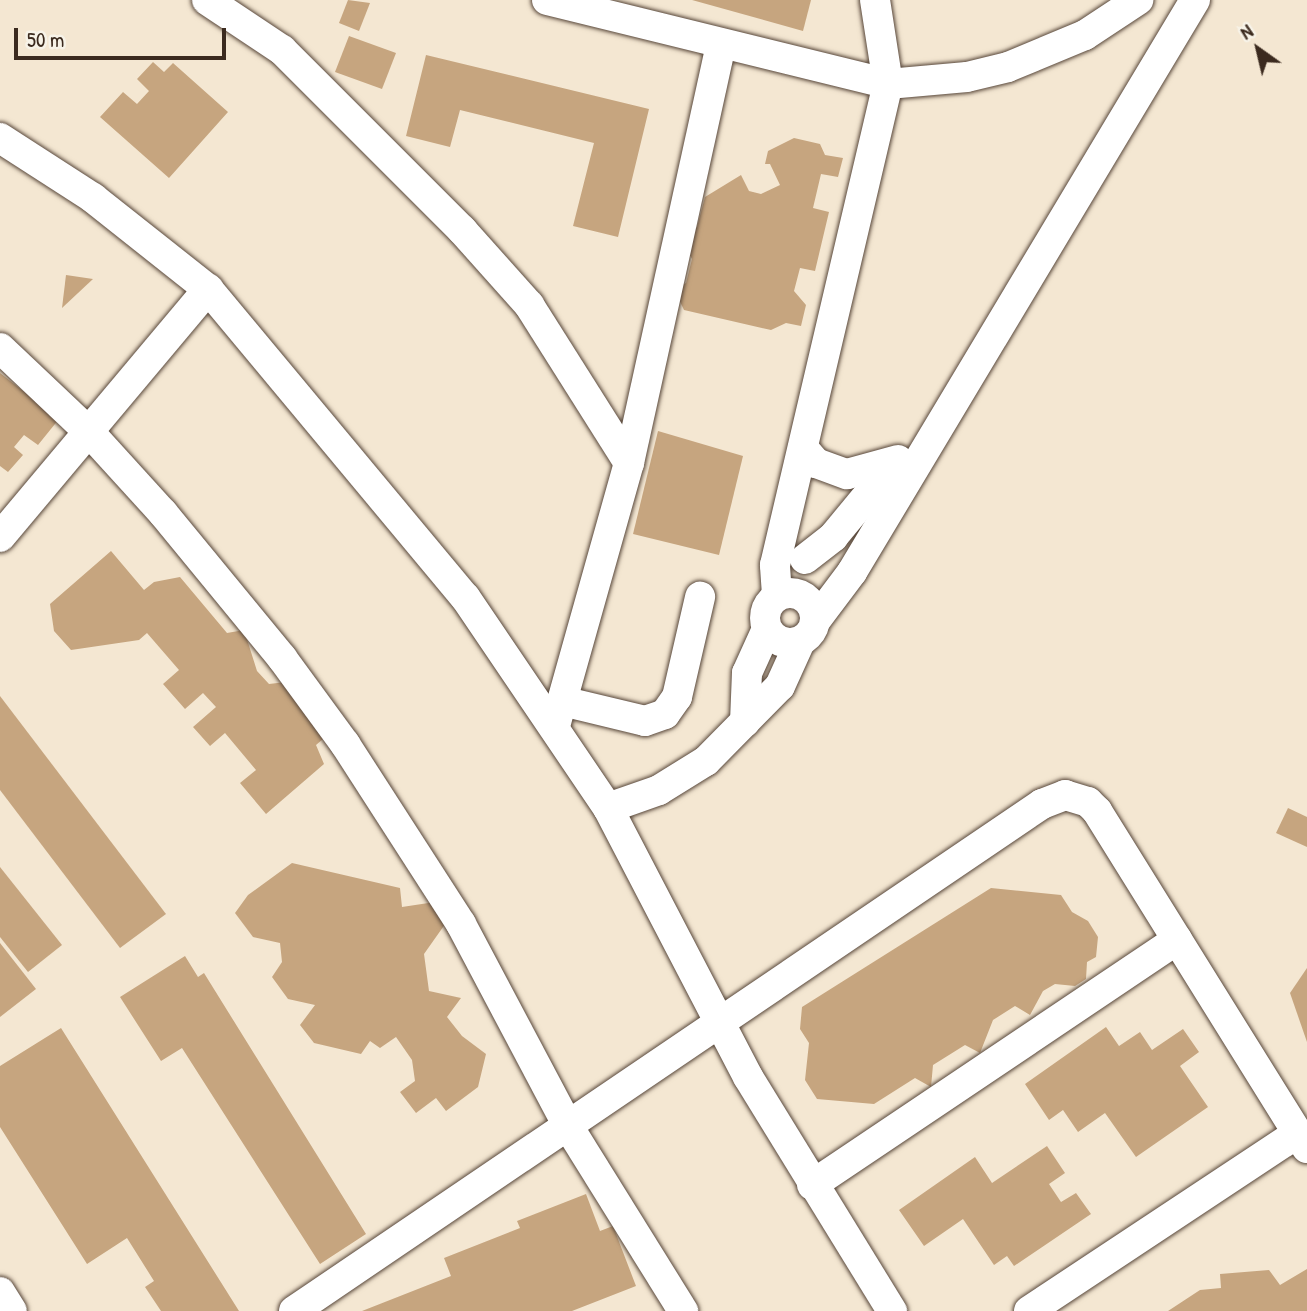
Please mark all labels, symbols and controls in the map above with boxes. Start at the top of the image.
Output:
scale bar [18,14,229,58]
north arrow [1223,14,1293,84]
text: N [1235,18,1258,45]
text: 50 m [27,25,64,54]

